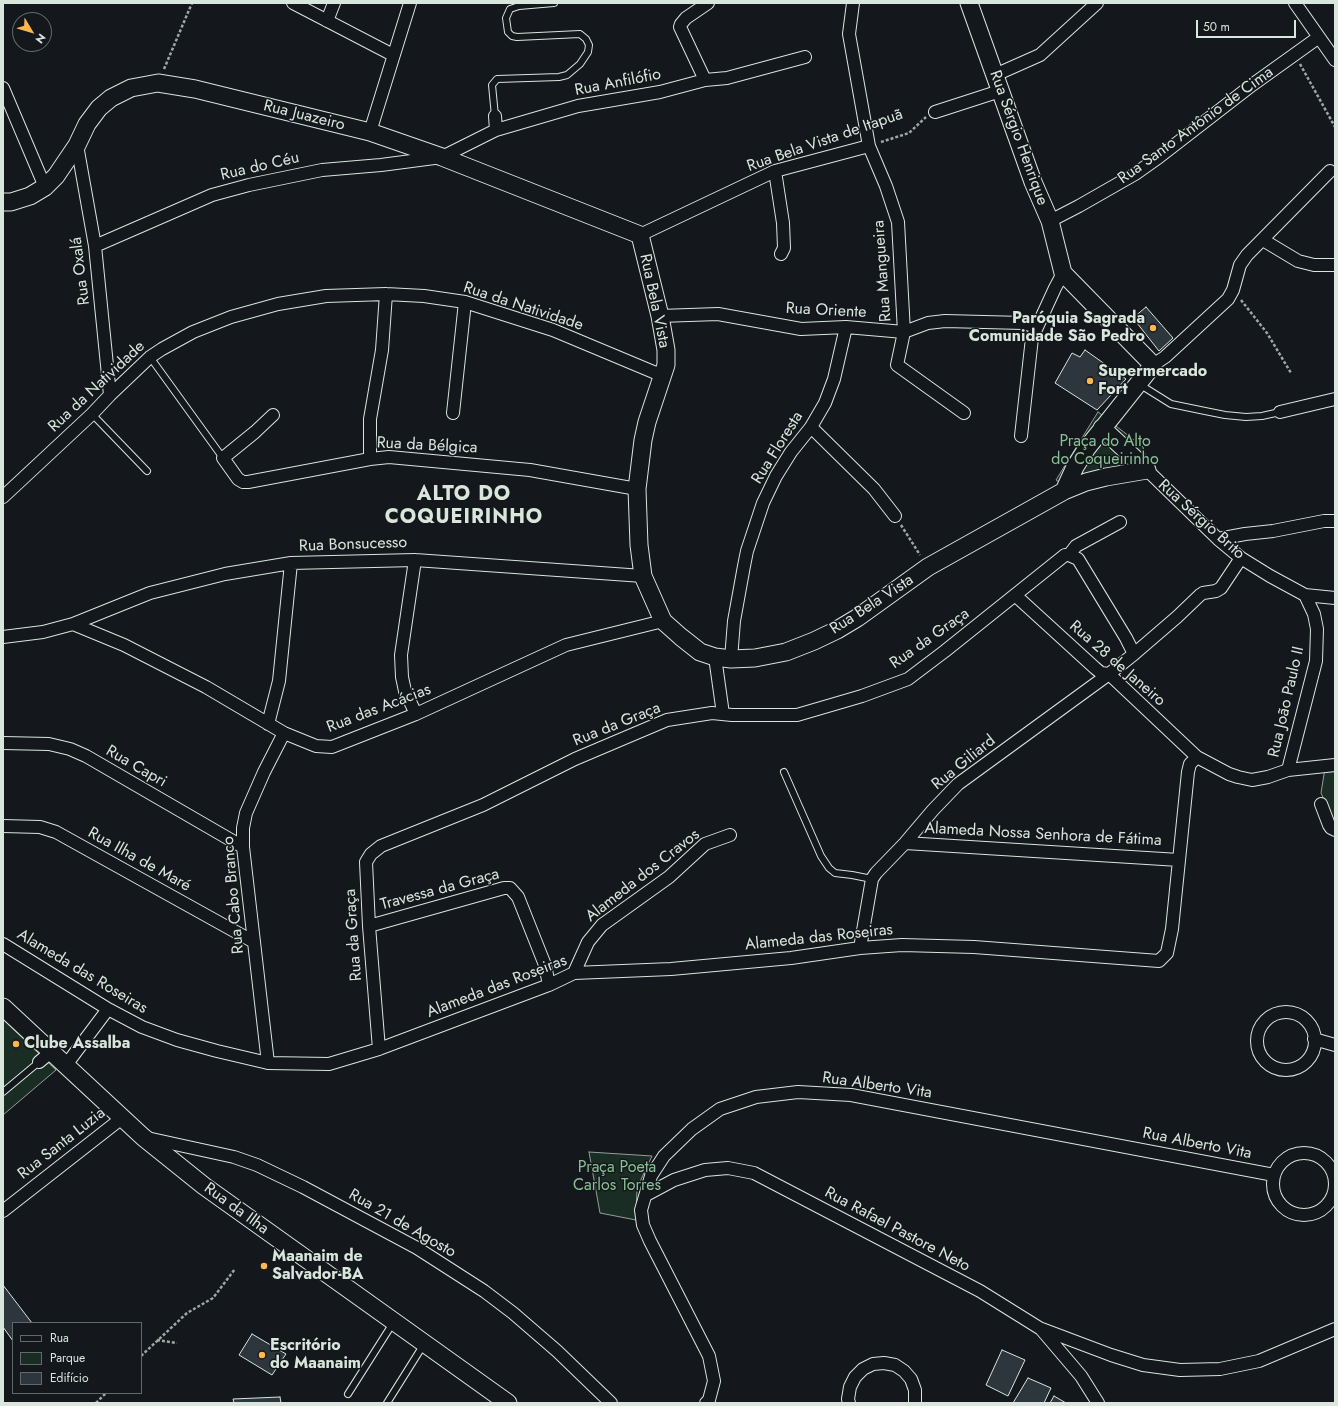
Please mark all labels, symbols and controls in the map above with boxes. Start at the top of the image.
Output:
north arrow [12,12,52,52]
scale bar [1198,12,1298,38]
text: 50 m [1203,18,1230,36]
text: N [32,30,50,47]
street label: Rua Santo Antônio de Cima [1115,63,1277,189]
street label: Rua Anfilófio [573,65,663,101]
street label: Rua Sérgio Henrique [985,68,1051,208]
street label: Rua Juazeiro [261,97,347,135]
street label: Rua Bela Vista de Itapuã [745,105,905,177]
street label: Rua do Céu [219,149,301,185]
street label: Rua Mangueira [870,219,896,323]
street label: Rua Oxalá [67,236,95,306]
street label: Rua Bela Vista [635,252,673,350]
street label: Rua da Natividade [461,279,585,335]
street label: Rua Oriente [785,299,867,323]
place label: Paróquia Sagrada Comunidade São Pedro [969,309,1145,347]
marker: Paróquia Sagrada Comunidade São Pedro [1148,323,1158,333]
street label: Rua da Natividade [45,337,149,437]
place label: Supermercado Fort [1098,362,1207,400]
marker: Supermercado Fort [1085,376,1095,386]
street label: Rua Floresta [748,408,808,488]
park label: Praça do Alto do Coqueirinho [1051,432,1159,470]
street label: Rua da Bélgica [376,434,478,458]
street label: Rua Sérgio Brito [1154,476,1248,564]
district label: ALTO DO COQUEIRINHO [385,483,543,530]
street label: Rua Bonsucesso [299,534,407,556]
street label: Rua Bela Vista [827,571,917,639]
street label: Rua da Graça [887,605,973,673]
street label: Rua 28 de Janeiro [1065,617,1169,711]
street label: Rua João Paulo II [1265,645,1309,759]
street label: Rua das Acácias [324,680,434,738]
street label: Rua da Graça [571,699,663,751]
street label: Rua Giliard [928,731,1000,795]
street label: Rua Capri [102,742,170,792]
street label: Alameda Nossa Senhora de Fátima [924,819,1162,851]
street label: Rua Ilha de Maré [84,824,194,896]
street label: Alameda dos Cravos [582,826,704,926]
street label: Rua Cabo Branco [219,835,249,955]
street label: Travessa da Graça [378,865,502,915]
street label: Rua da Graça [341,888,367,982]
street label: Alameda das Roseiras [744,921,894,955]
street label: Alameda das Roseiras [13,926,151,1018]
street label: Alameda das Roseiras [424,951,570,1023]
place label: Clube Assalba [24,1034,130,1054]
marker: Clube Assalba [11,1039,21,1049]
street label: Rua Alberto Vita [821,1069,933,1103]
street label: Rua Santa Luzia [15,1104,109,1184]
street label: Rua Alberto Vita [1141,1124,1253,1164]
park label: Praça Poeta Carlos Torres [573,1158,661,1196]
street label: Rua da Ilha [200,1179,272,1239]
street label: Rua Rafael Pastore Neto [821,1183,973,1277]
street label: Rua 21 de Agosto [345,1186,459,1262]
place label: Maanaim de Salvador-BA [272,1247,364,1285]
marker: Maanaim de Salvador-BA [259,1261,269,1271]
legend [12,1322,142,1394]
text: Rua [50,1329,69,1347]
place label: Escritório do Maanaim [270,1336,361,1374]
text: Parque [50,1349,85,1367]
marker: Escritório do Maanaim [257,1350,267,1360]
text: Edifício [50,1369,89,1387]

